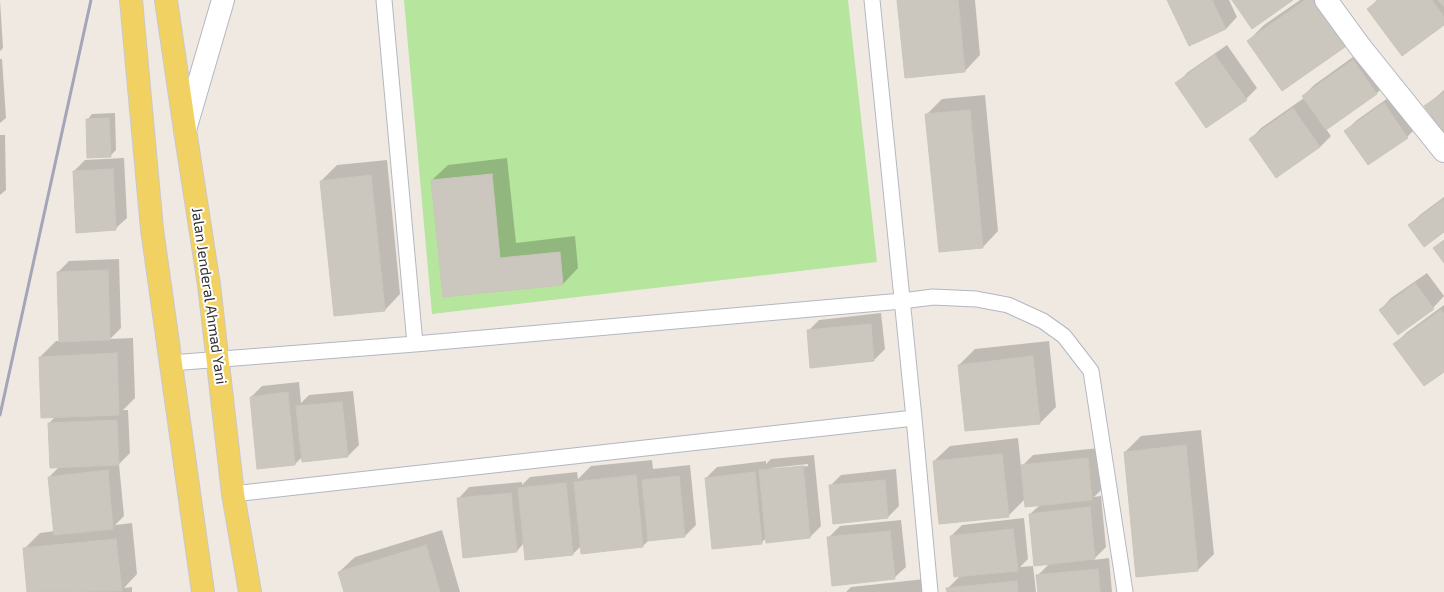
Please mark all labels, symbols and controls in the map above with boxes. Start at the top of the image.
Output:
street label: Jalan Jenderal Ahmad Yani [188,206,230,386]

